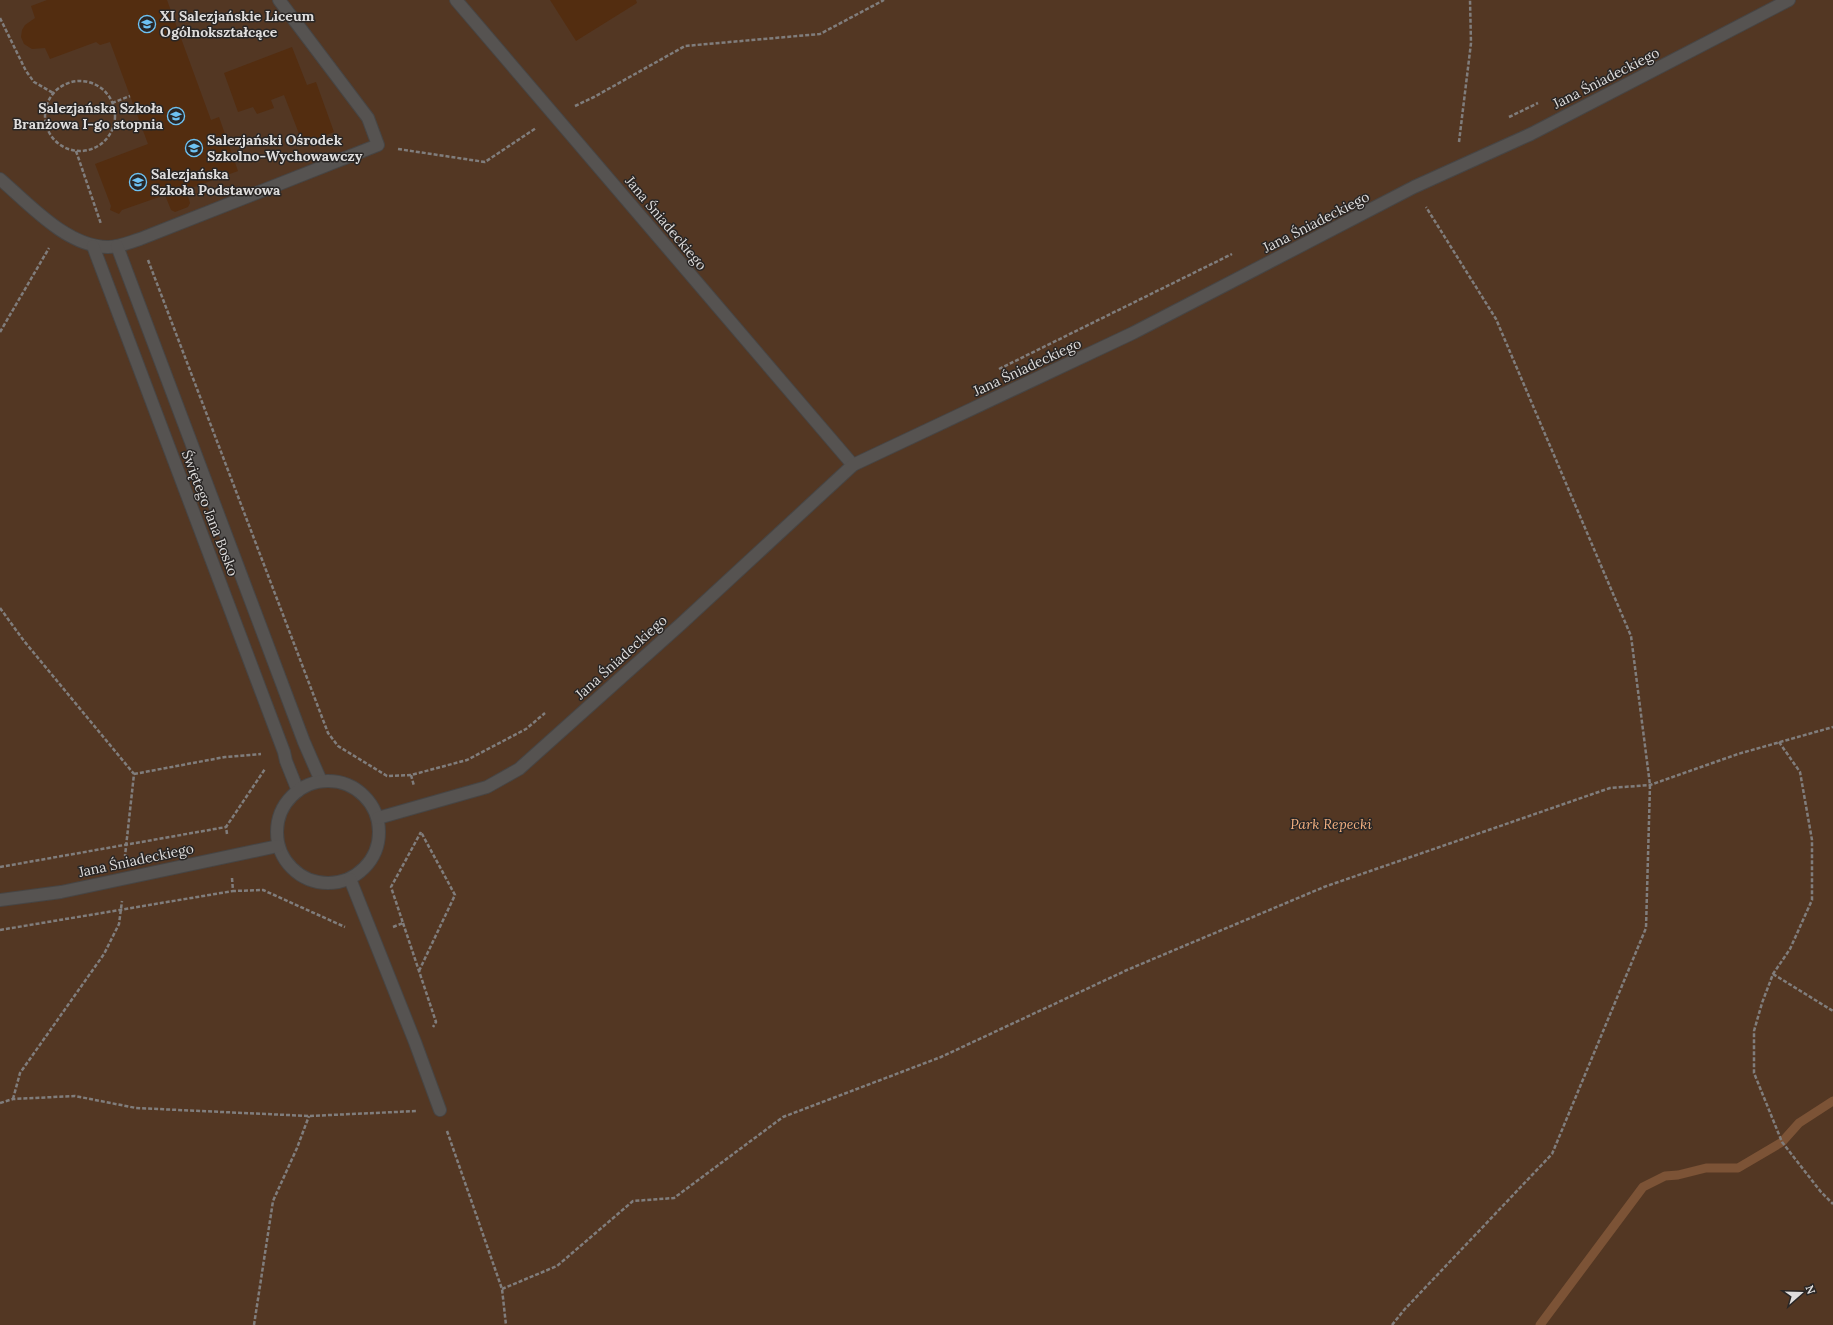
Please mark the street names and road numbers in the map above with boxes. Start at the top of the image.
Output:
street label: Jana Śniadeckiego [1549,43,1662,113]
street label: Jana Śniadeckiego [621,171,711,274]
street label: Jana Śniadeckiego [1259,187,1372,257]
street label: Jana Śniadeckiego [969,334,1084,400]
street label: Świętego Jana Bosko [178,447,242,579]
street label: Jana Śniadeckiego [571,611,671,704]
street label: Jana Śniadeckiego [76,839,195,881]

